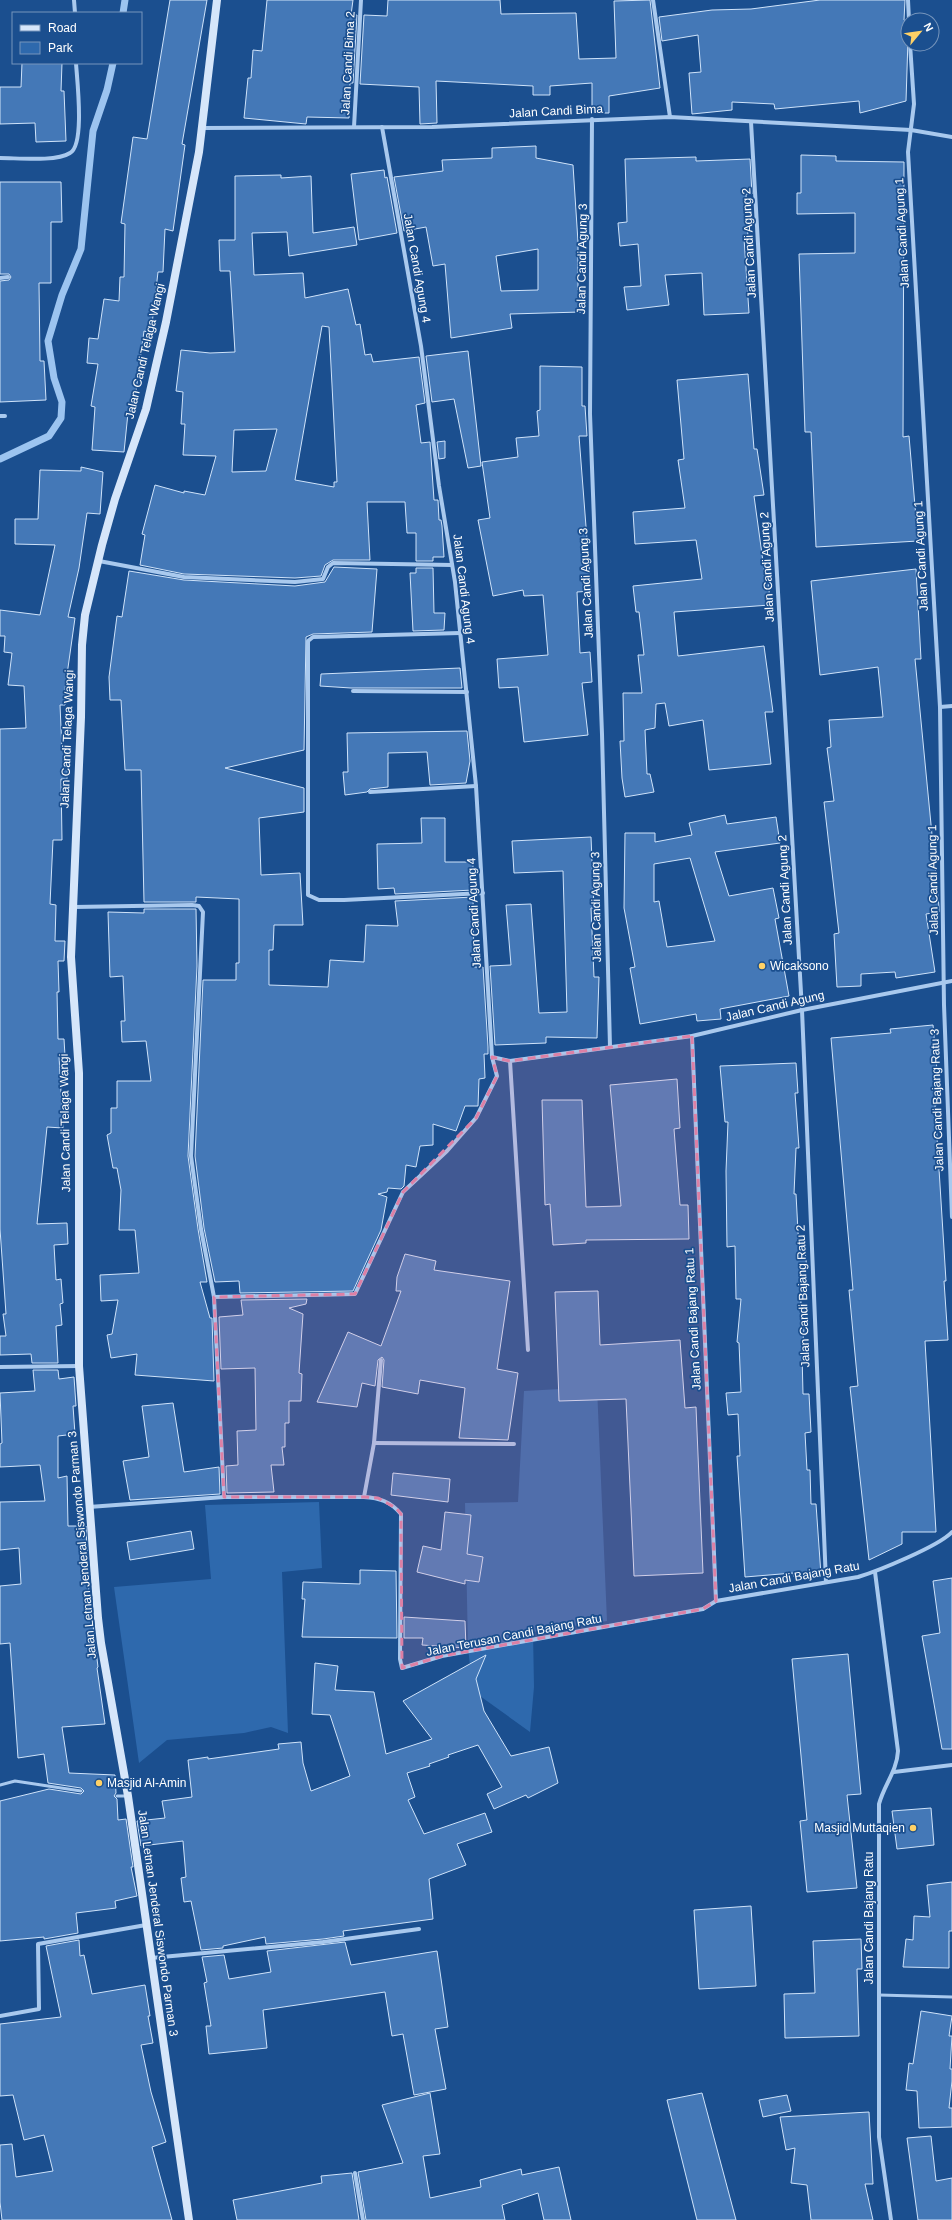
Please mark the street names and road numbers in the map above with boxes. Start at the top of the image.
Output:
street label: Jalan Candi Bima 2 [338,10,358,115]
street label: Jalan Candi Bima [509,102,604,120]
street label: Jalan Candi Agung 1 [892,177,912,289]
street label: Jalan Candi Agung 2 [739,187,759,299]
street label: Jalan Candi Agung 3 [574,203,590,314]
street label: Jalan Candi Agung 4 [400,212,434,324]
street label: Jalan Candi Telaga Wangi [123,282,167,420]
street label: Jalan Candi Agung 1 [911,500,931,612]
street label: Jalan Candi Agung 2 [757,511,777,623]
street label: Jalan Candi Agung 3 [576,527,596,639]
street label: Jalan Candi Agung 4 [450,533,478,645]
street label: Jalan Candi Telaga Wangi [58,669,76,809]
street label: Jalan Candi Agung 1 [925,824,941,935]
street label: Jalan Candi Agung 2 [775,834,795,946]
street label: Jalan Candi Agung 3 [588,851,604,962]
street label: Jalan Candi Agung 4 [464,857,484,969]
street label: Jalan Candi Agung [724,988,826,1024]
street label: Jalan Candi Bajang Ratu 3 [928,1028,946,1172]
street label: Jalan Candi Telaga Wangi [57,1054,73,1192]
street label: Jalan Candi Bajang Ratu 2 [794,1224,812,1368]
street label: Jalan Candi Bajang Ratu 1 [682,1247,704,1391]
street label: Jalan Letnan Jenderal Siswondo Parman 3 [65,1430,99,1660]
street label: Jalan Candi Bajang Ratu [727,1559,861,1595]
street label: Jalan Terusan Candi Bajang Ratu [425,1611,603,1659]
street label: Jalan Letnan Jenderal Siswondo Parman 3 [135,1809,181,2038]
street label: Jalan Candi Bajang Ratu [862,1852,876,1984]

